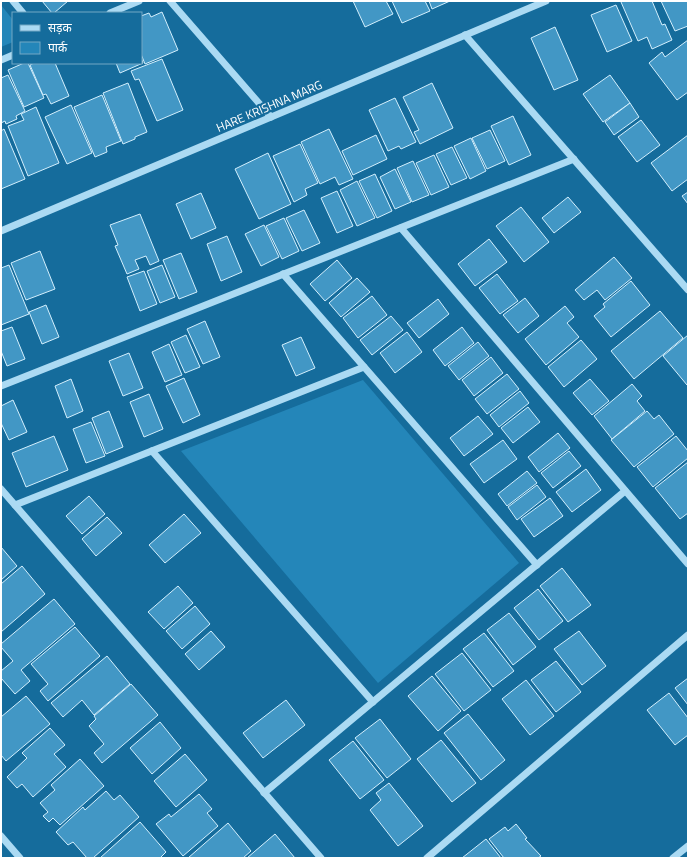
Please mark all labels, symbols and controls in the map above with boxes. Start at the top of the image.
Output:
legend [12,12,142,64]
text: सड़क [48,18,73,37]
text: पार्क [48,38,68,57]
street label: HARE KRISHNA MARG [213,75,325,137]

